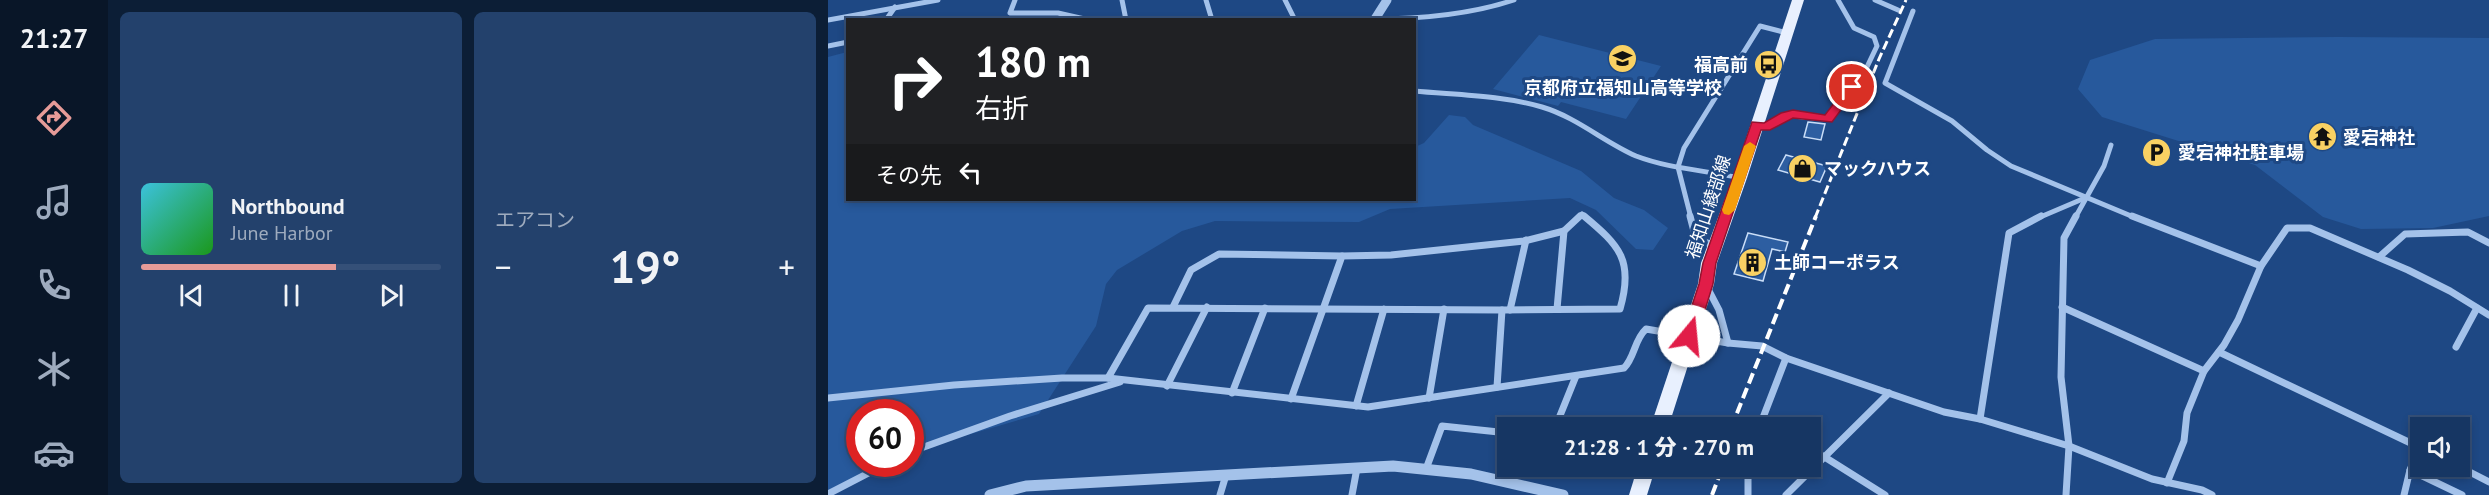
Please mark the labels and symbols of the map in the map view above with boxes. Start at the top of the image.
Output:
school or university icon: 京都府立福知山高等学校 [1607,42,1639,74]
bus stop icon: 福高前 [1753,48,1785,80]
place label: 福高前 [1694,53,1748,76]
pin [1826,61,1877,112]
place label: 京都府立福知山高等学校 [1524,76,1722,99]
temple icon: 愛宕神社 [2306,121,2338,153]
place label: 愛宕神社 [2343,126,2415,149]
parking icon: 愛宕神社駐車場 [2141,136,2173,168]
place label: 愛宕神社駐車場 [2178,141,2304,164]
street label: 福知山綾部線 [1680,152,1736,262]
shop icon: マックハウス [1787,152,1819,184]
place label: マックハウス [1824,157,1931,180]
building icon: 土師コーポラス [1737,246,1769,278]
place label: 土師コーポラス [1774,251,1900,274]
position arrow [1657,304,1721,368]
speed limit sign: 60 [846,399,924,477]

